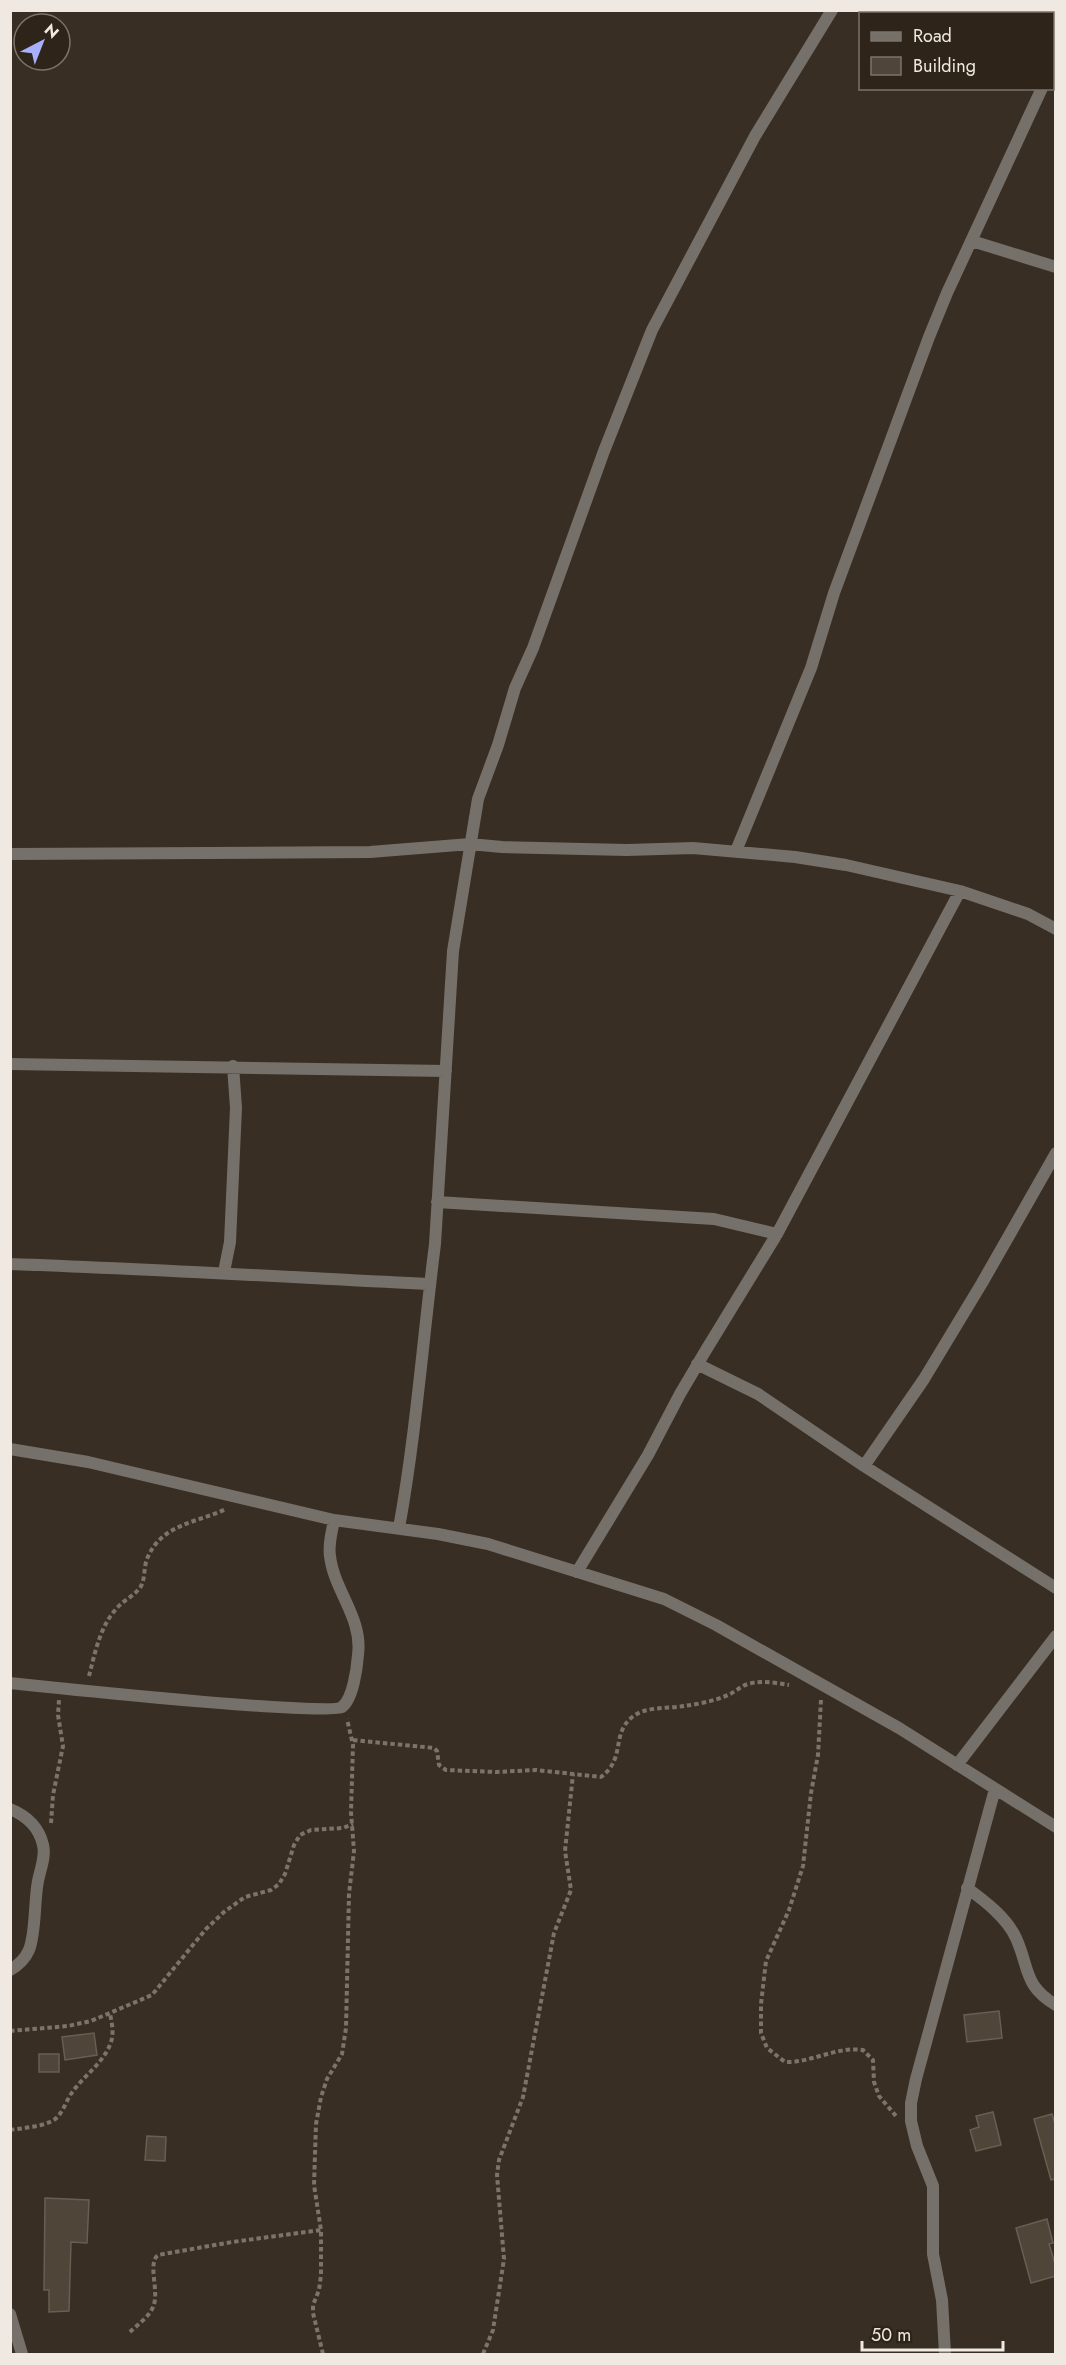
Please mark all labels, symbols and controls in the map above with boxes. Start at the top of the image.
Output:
north arrow [12,12,72,72]
legend [859,12,1054,90]
text: N [39,18,64,44]
text: Road [913,23,952,49]
text: Building [913,53,976,79]
scale bar [862,2314,1003,2352]
text: 50 m [871,2322,911,2348]

